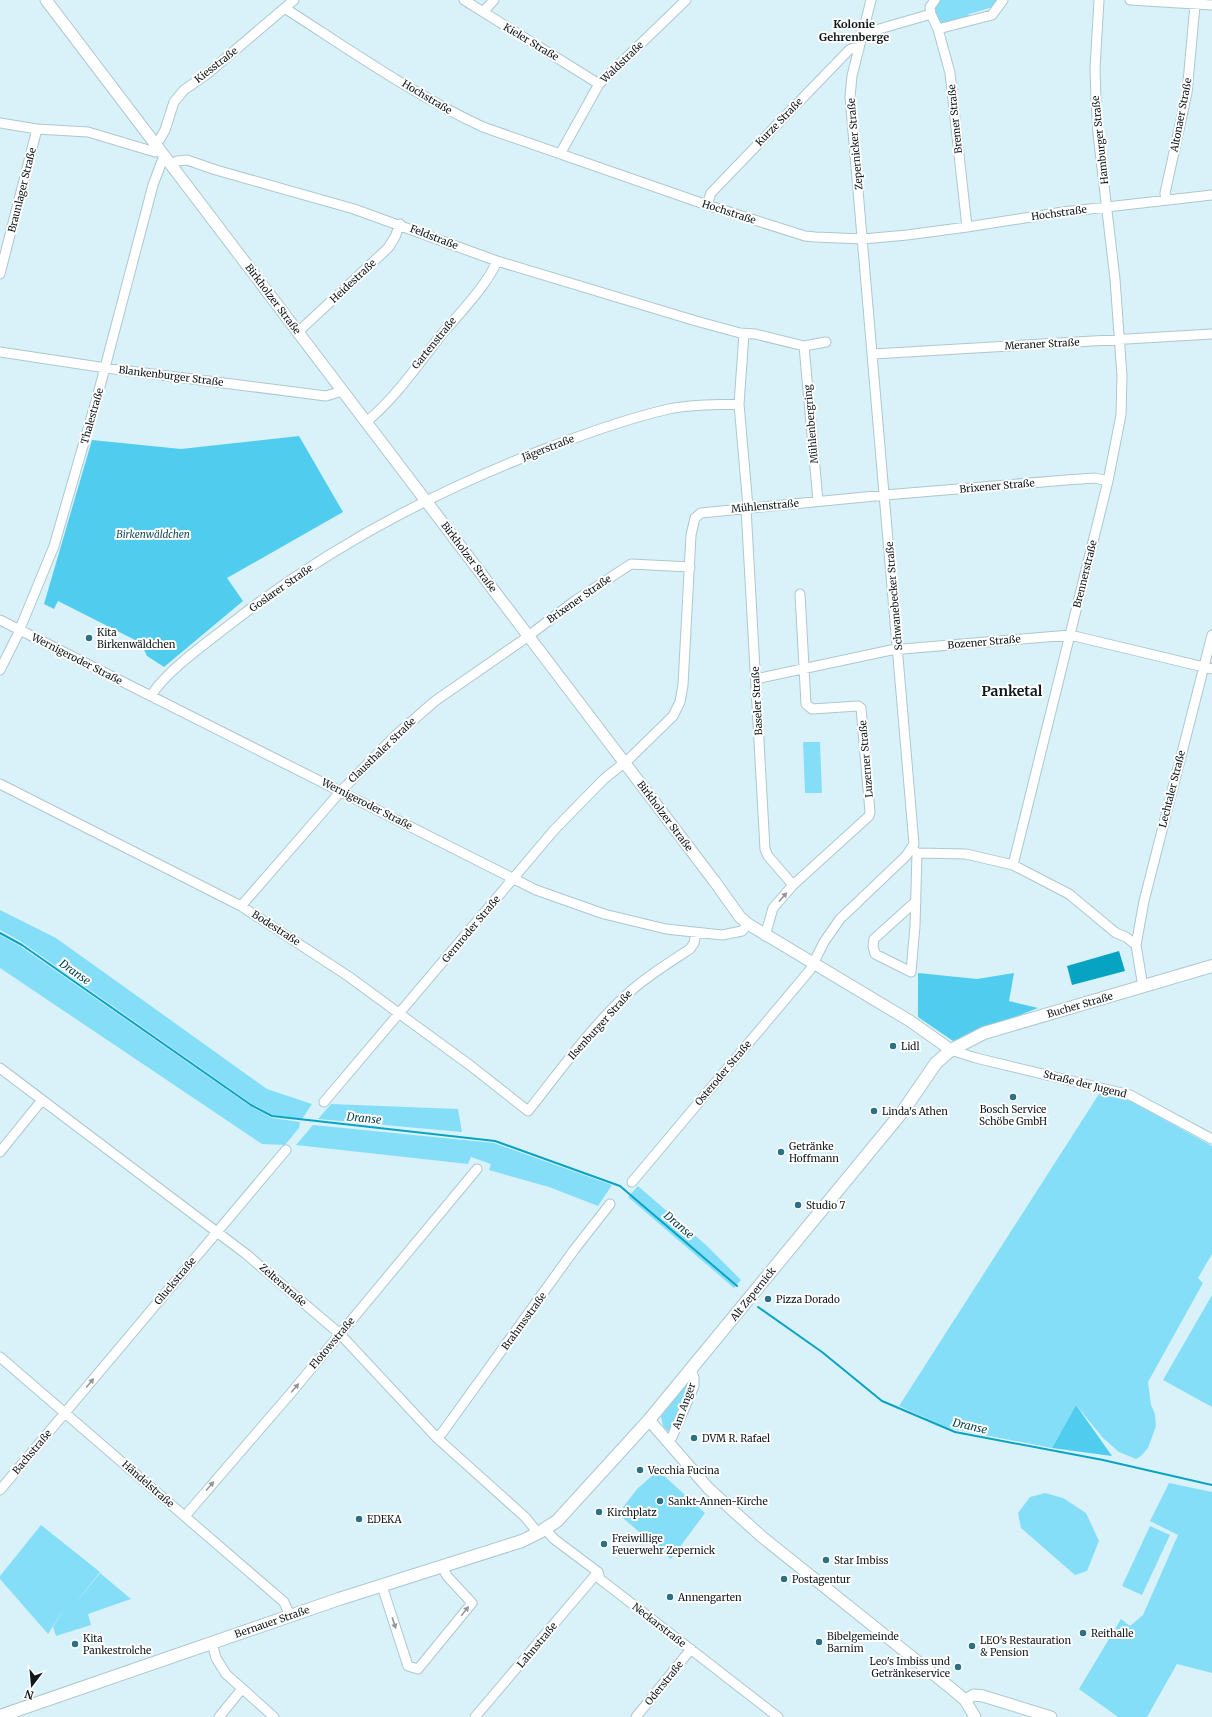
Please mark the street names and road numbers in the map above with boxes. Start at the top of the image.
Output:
street label: Kieler Straße [501,20,561,64]
street label: Waldstraße [597,38,646,86]
street label: Kiesstraße [192,44,240,86]
street label: Hochstraße [400,77,454,117]
street label: Altonaer Straße [1167,77,1195,154]
street label: Bremer Straße [945,84,965,154]
street label: Kurze Straße [753,95,805,149]
street label: Hamburger Straße [1089,95,1111,185]
street label: Zepernicker Straße [845,98,865,190]
street label: Braunlager Straße [5,146,39,234]
street label: Hochstraße [700,197,758,227]
street label: Hochstraße [1030,203,1088,223]
street label: Feldstraße [408,222,460,252]
street label: Heidestraße [327,256,379,306]
street label: Birkholzer Straße [242,261,304,337]
street label: Gartenstraße [409,314,459,372]
street label: Meraner Straße [1004,336,1080,352]
street label: Blankenburger Straße [118,363,224,389]
street label: Mühlenbergring [801,384,821,464]
street label: Thalestraße [78,386,106,446]
street label: Jägerstraße [519,432,576,464]
street label: Brixener Straße [959,476,1035,496]
street label: Mühlenstraße [731,497,799,515]
street label: Birkholzer Straße [438,519,500,595]
street label: Brennerstraße [1070,539,1100,609]
street label: Schwanebecker Straße [883,541,905,651]
street label: Goslarer Straße [247,561,315,615]
street label: Brixener Straße [544,572,614,626]
street label: Wernigeroder Straße [29,630,125,688]
street label: Bozener Straße [947,632,1021,652]
street label: Baseler Straße [749,666,765,736]
street label: Clausthaler Straße [346,715,418,785]
street label: Luzerner Straße [856,720,876,798]
street label: Lechtaler Straße [1156,749,1188,829]
street label: Wernigeroder Straße [319,775,415,833]
street label: Birkholzer Straße [634,778,696,854]
street label: Gernroder Straße [439,893,503,965]
street label: Bodestraße [249,908,303,948]
street label: Ilsenburger Straße [565,987,635,1063]
street label: Bucher Straße [1046,989,1114,1021]
street label: Osteroder Straße [692,1038,754,1108]
street label: Straße der Jugend [1042,1067,1128,1101]
street label: Gluckstraße [151,1255,199,1307]
street label: Zelterstraße [257,1261,309,1309]
street label: Alt Zepernick [727,1264,779,1324]
street label: Brahmsstraße [499,1290,549,1352]
street label: Flotowstraße [307,1314,357,1372]
street label: Am Anger [669,1380,699,1432]
street label: Bachstraße [10,1427,54,1477]
street label: Händelstraße [119,1458,177,1510]
street label: Neckarstraße [630,1600,688,1650]
street label: Bernauer Straße [233,1603,311,1641]
street label: Lahnstraße [514,1620,560,1670]
street label: Oderstraße [642,1658,686,1708]

